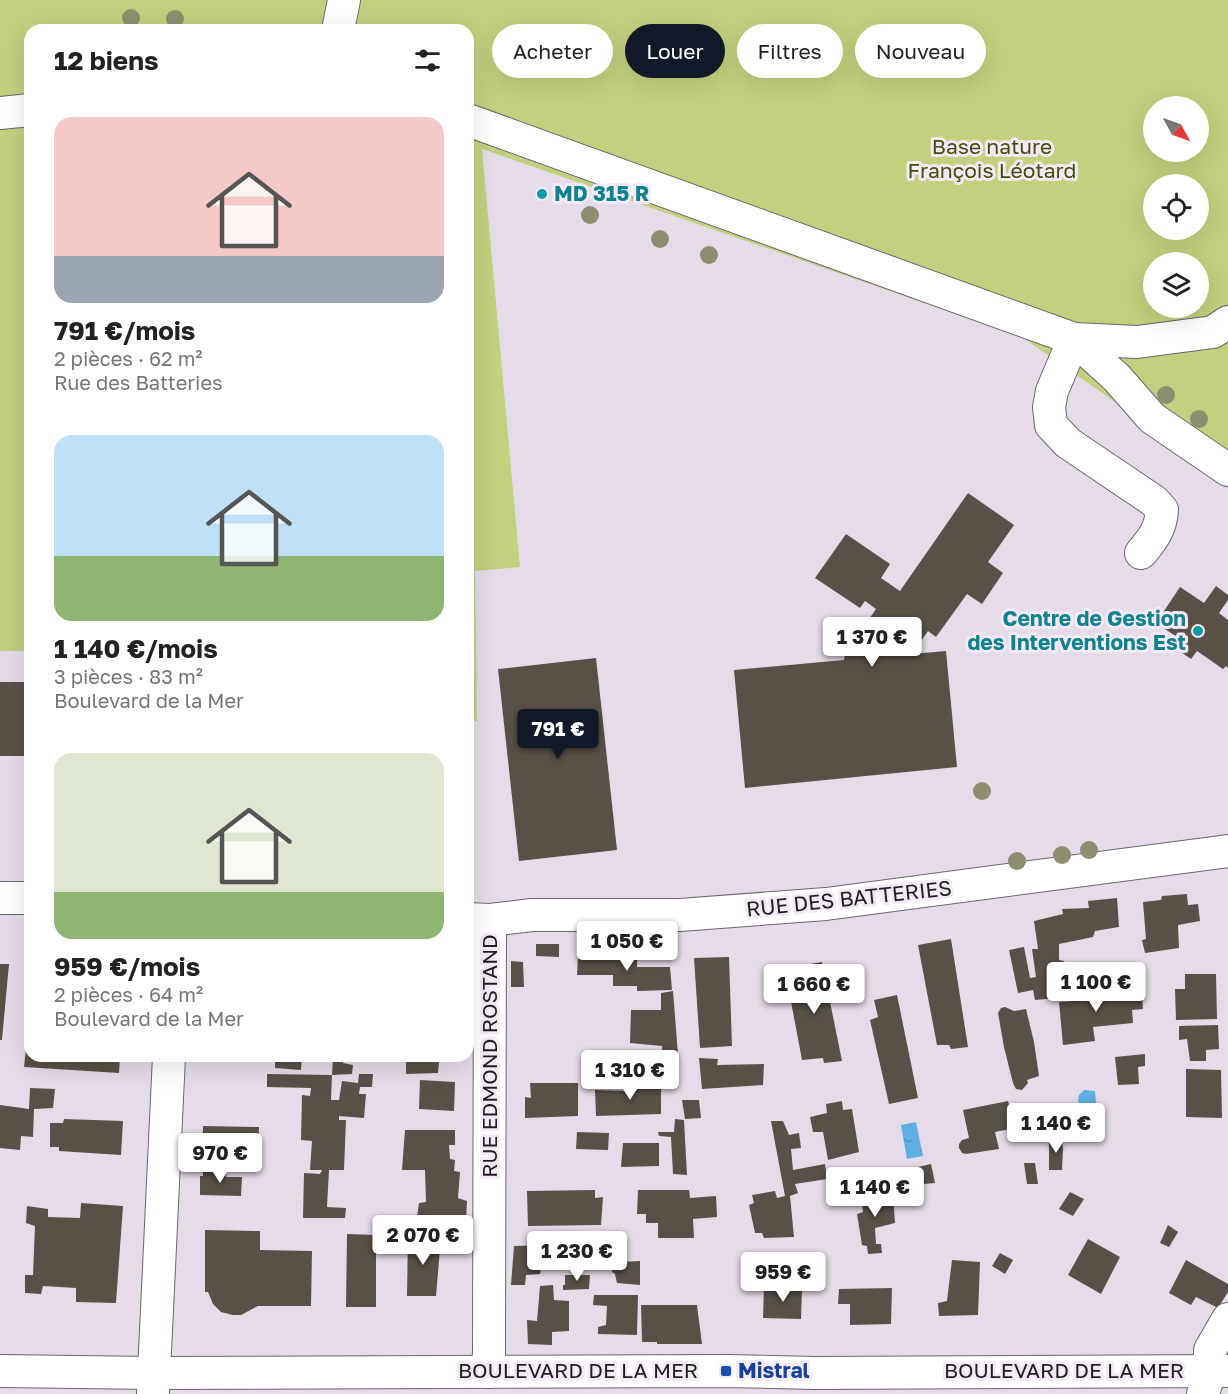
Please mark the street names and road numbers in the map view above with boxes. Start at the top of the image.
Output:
street label: RUE DES BATTERIES [745,874,953,922]
street label: RUE EDMOND ROSTAND [476,934,502,1178]
street label: BOULEVARD DE LA MER [458,1357,698,1383]
street label: BOULEVARD DE LA MER [944,1357,1184,1383]

